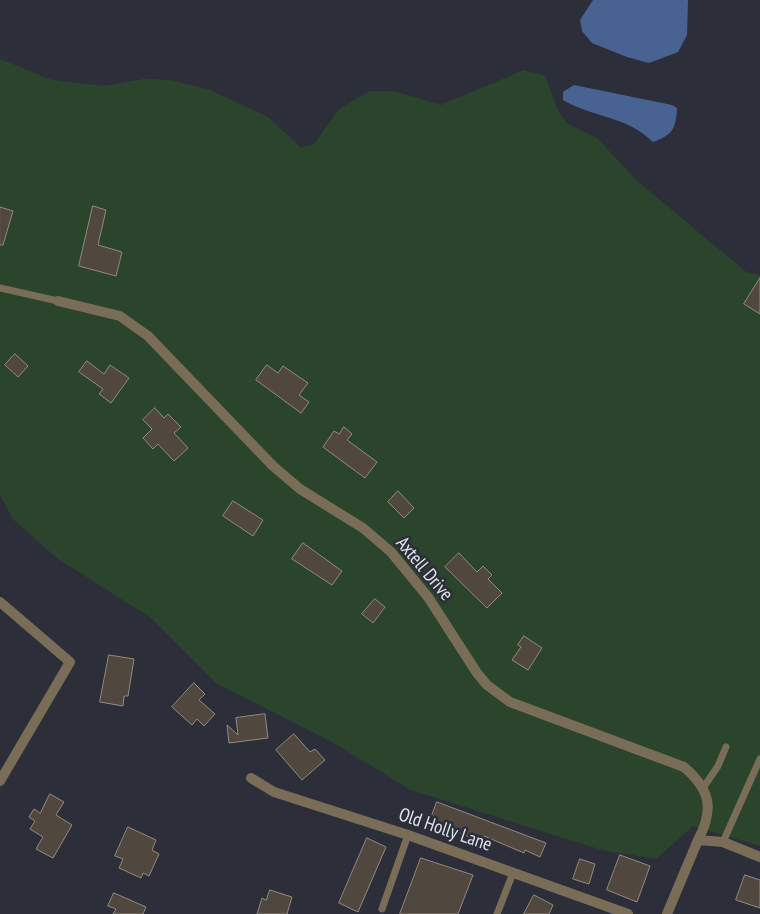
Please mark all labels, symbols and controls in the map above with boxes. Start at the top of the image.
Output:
street label: Axtell Drive [391,532,457,606]
street label: Old Holly Lane [395,803,495,857]

